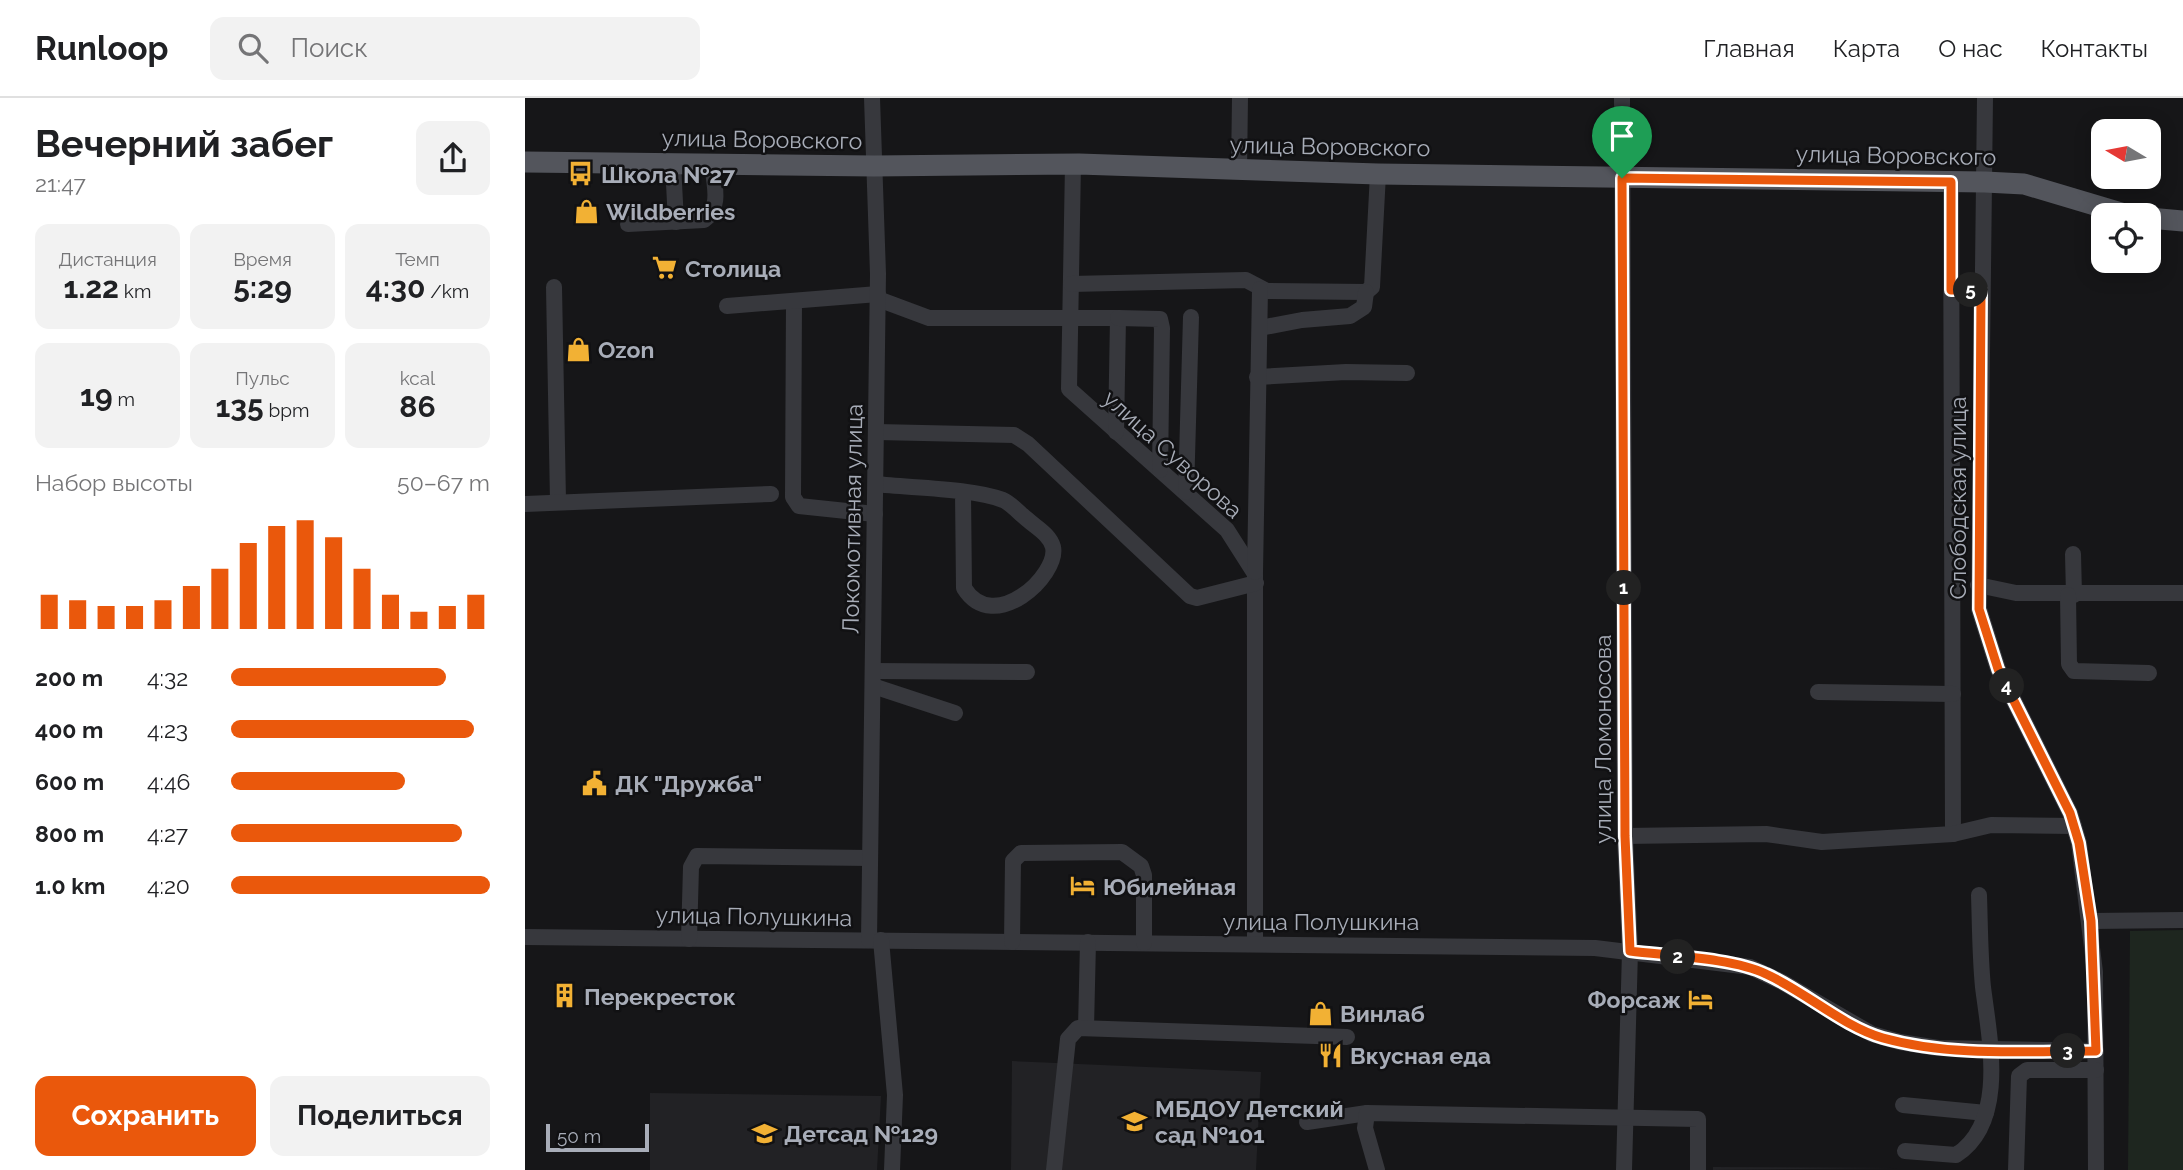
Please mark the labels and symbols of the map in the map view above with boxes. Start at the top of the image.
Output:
pin [1592,106,1652,178]
north arrow [2091,119,2161,189]
street label: улица Воровского [661,124,863,154]
street label: улица Воровского [1229,131,1431,161]
street label: улица Воровского [1795,140,1997,170]
bus stop icon: Школа №27 [567,160,595,188]
place label: Школа №27 [601,161,735,188]
shop icon: Wildberries [572,197,600,225]
place label: Wildberries [606,198,735,225]
supermarket icon: Столица [651,254,679,282]
place label: Столица [685,255,781,282]
pin: 5 [1953,272,1989,308]
shop icon: Ozon [564,335,592,363]
place label: Ozon [598,336,654,363]
street label: улица Суворова [1098,384,1248,524]
street label: Слободская улица [1944,397,1971,599]
street label: Локомотивная улица [836,404,868,634]
pin: 1 [1607,570,1641,606]
street label: улица Ломоносова [1589,634,1616,844]
pin: 4 [1989,668,2025,704]
public building icon: ДК "Дружба" [581,769,609,797]
place label: ДК "Дружба" [615,770,762,797]
hotel icon: Юбилейная [1069,872,1097,900]
place label: Юбилейная [1103,873,1236,900]
street label: улица Полушкина [656,901,852,931]
street label: улица Полушкина [1223,908,1419,935]
pin: 2 [1661,940,1695,974]
building icon: Перекресток [550,982,578,1010]
place label: Перекресток [584,983,736,1010]
hotel icon: Форсаж [1687,985,1715,1013]
place label: Форсаж [1588,986,1681,1013]
shop icon: Винлаб [1306,999,1334,1027]
place label: Винлаб [1340,1000,1425,1027]
pin: 3 [2051,1034,2085,1068]
restaurant icon: Вкусная еда [1316,1041,1344,1069]
place label: Вкусная еда [1350,1042,1491,1069]
place label: МБДОУ Детский сад №101 [1155,1095,1344,1148]
school or university icon: МБДОУ Детский сад №101 [1121,1107,1149,1135]
school or university icon: Детсад №129 [750,1119,778,1147]
place label: Детсад №129 [784,1120,938,1147]
scale bar [546,1121,649,1153]

